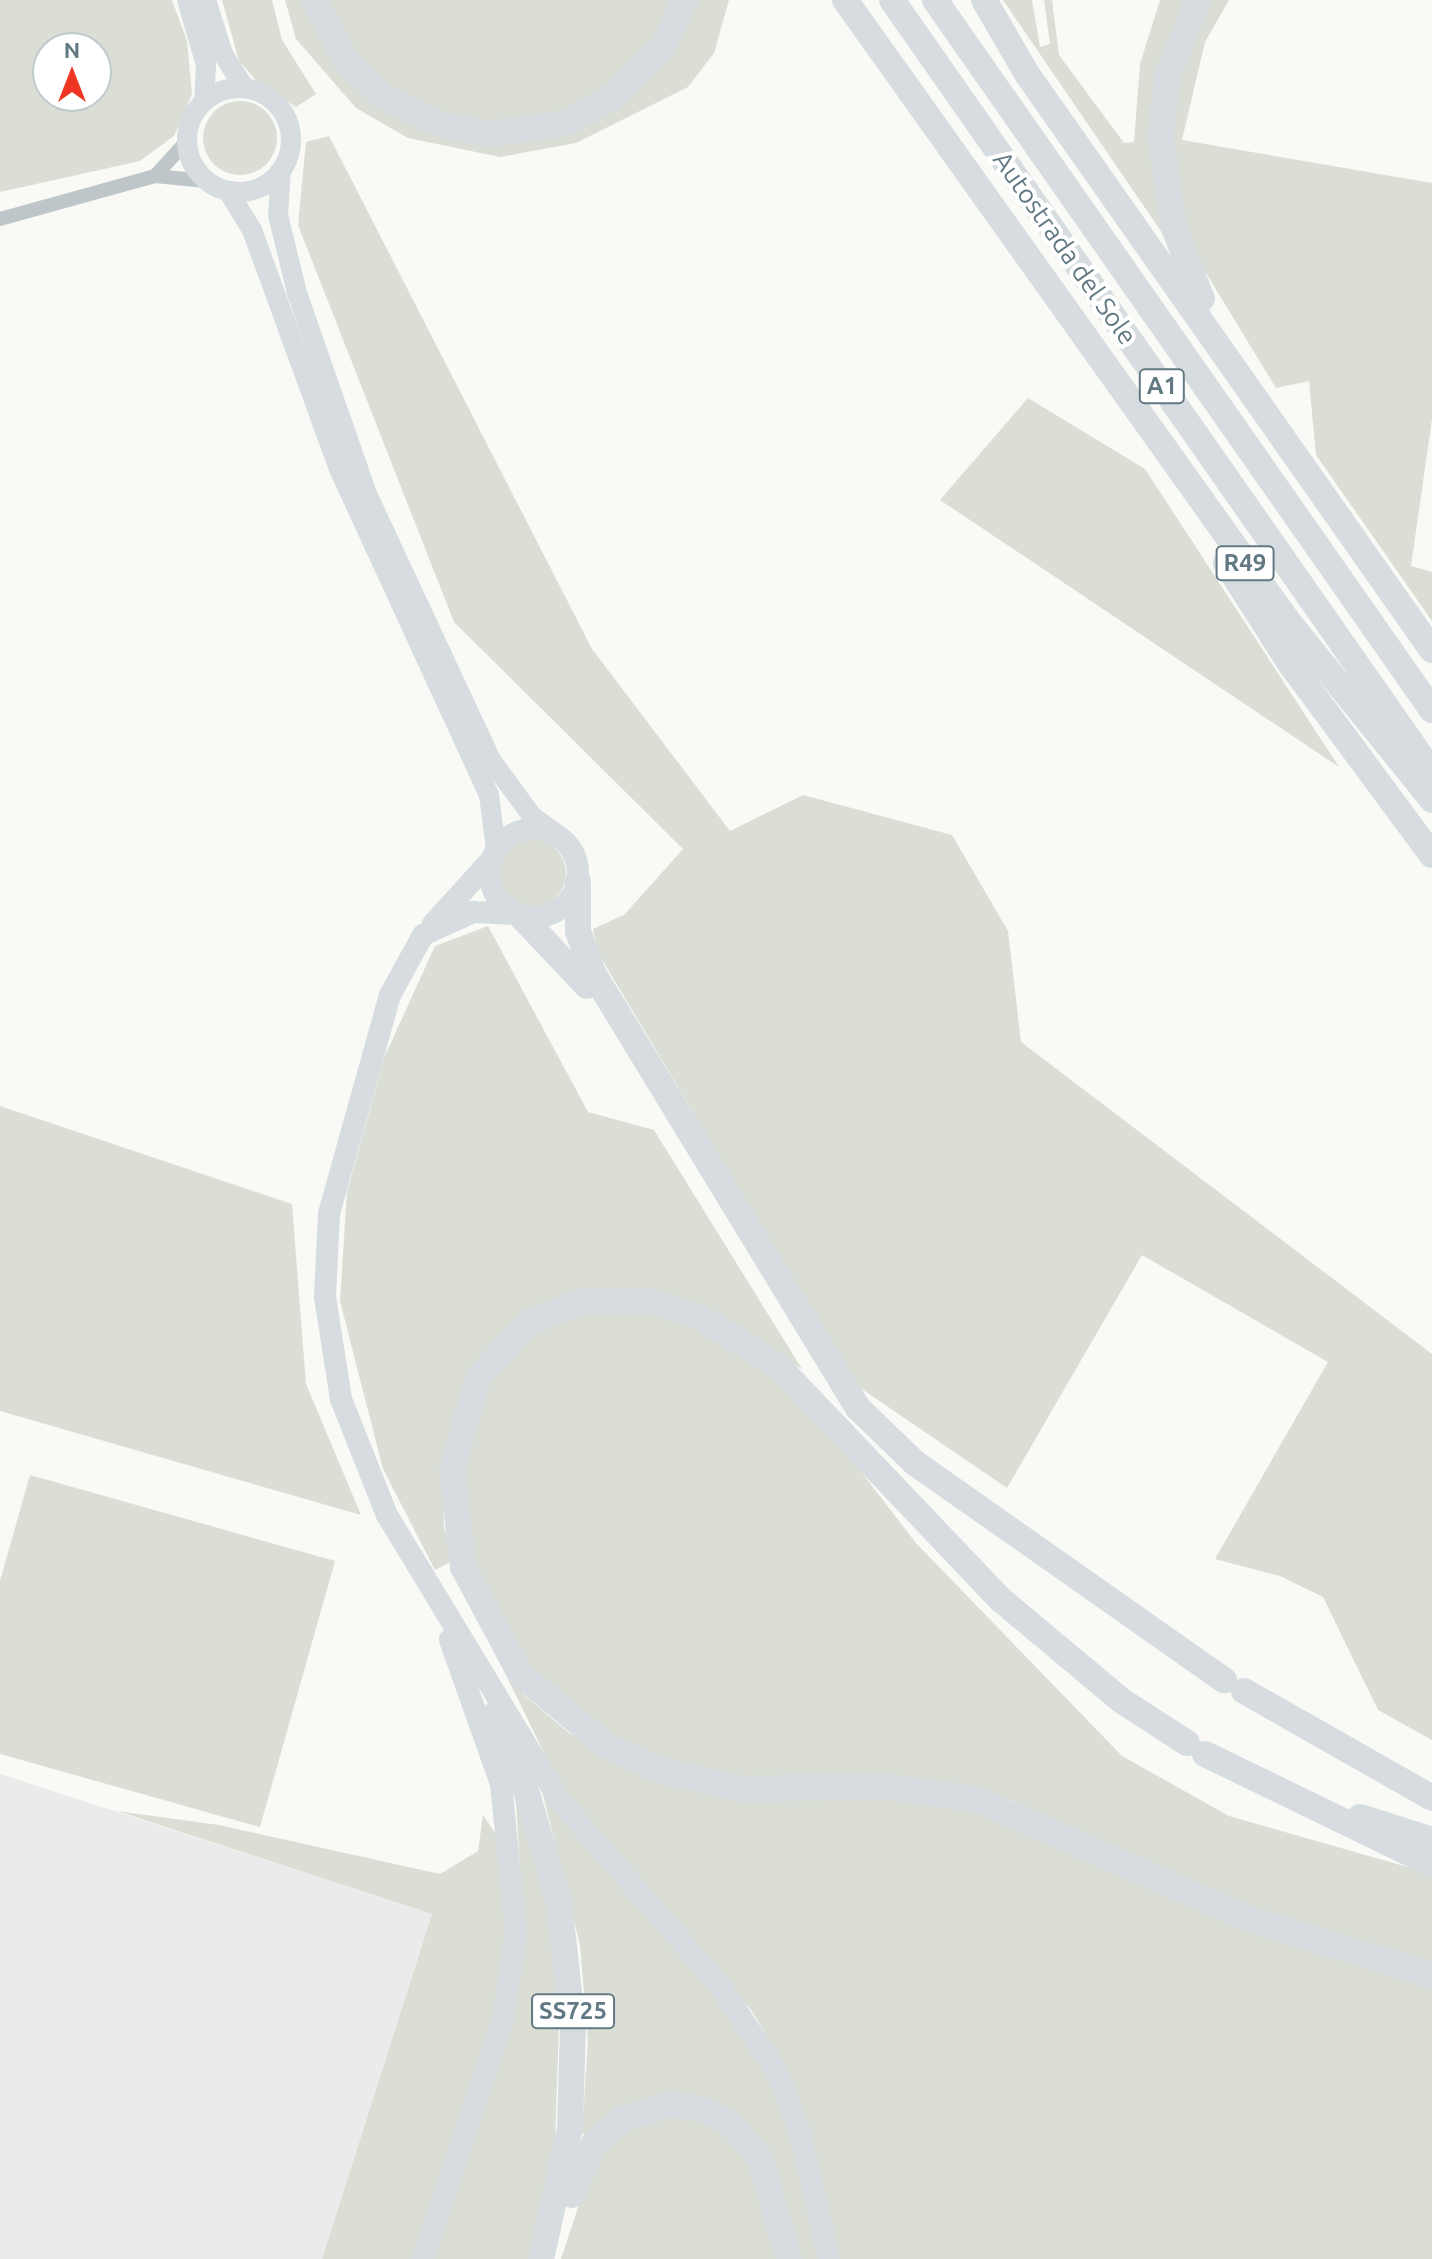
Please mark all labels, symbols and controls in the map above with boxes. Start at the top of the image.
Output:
north arrow [32,32,112,112]
text: N [64,37,80,62]
street label: Autostrada del Sole [987,145,1143,351]
road number: A1 [1138,366,1186,406]
road number: R49 [1215,543,1275,583]
road number: SS725 [531,1991,615,2031]

